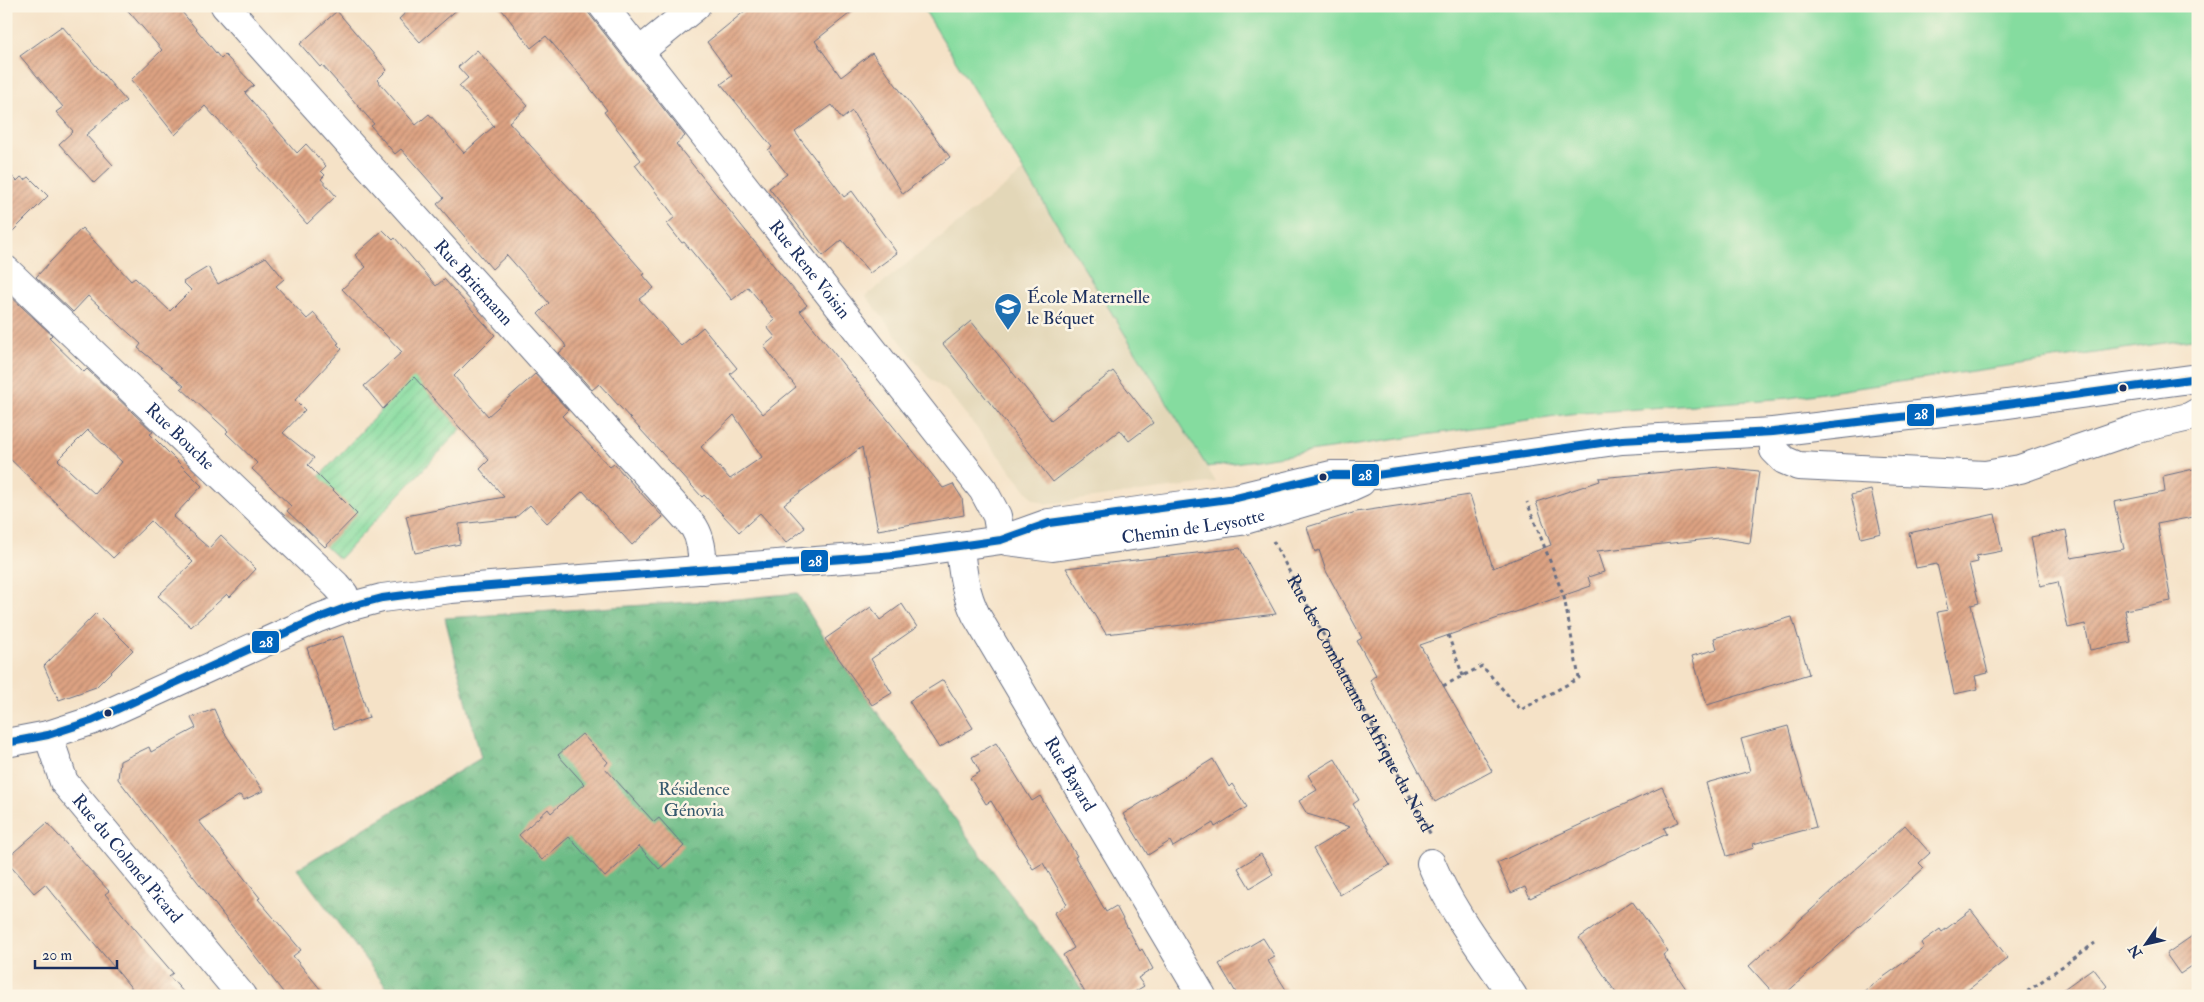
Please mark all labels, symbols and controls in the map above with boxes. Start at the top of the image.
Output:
street label: Rue Rene Voisin [764,216,856,323]
street label: Rue Brittmann [429,235,519,330]
place label: École Maternelle le Béquet [1027,286,1150,330]
school or university icon: École Maternelle le Béquet [993,292,1023,331]
unlabelled marker [2118,383,2128,393]
street label: Rue Bouche [141,398,220,475]
line badge: 28 [1906,403,1935,427]
text: 28 [1914,406,1928,423]
line badge: 28 [1351,463,1380,487]
text: 28 [1358,467,1372,484]
unlabelled marker [1318,472,1328,482]
street label: Chemin de Leysotte [1120,503,1268,549]
line badge: 28 [800,549,829,573]
text: 28 [808,553,822,570]
street label: Rue des Combattants d'Afrique du Nord [1282,570,1439,836]
line badge: 28 [251,630,280,654]
text: 28 [259,634,273,651]
unlabelled marker [103,708,113,718]
street label: Rue Bayard [1039,732,1101,816]
park label: Résidence Génovia [658,778,730,822]
street label: Rue du Colonel Picard [67,789,188,928]
north arrow [2122,920,2172,970]
scale bar [35,937,118,969]
text: N [2125,941,2147,962]
text: 20 m [42,946,72,965]

